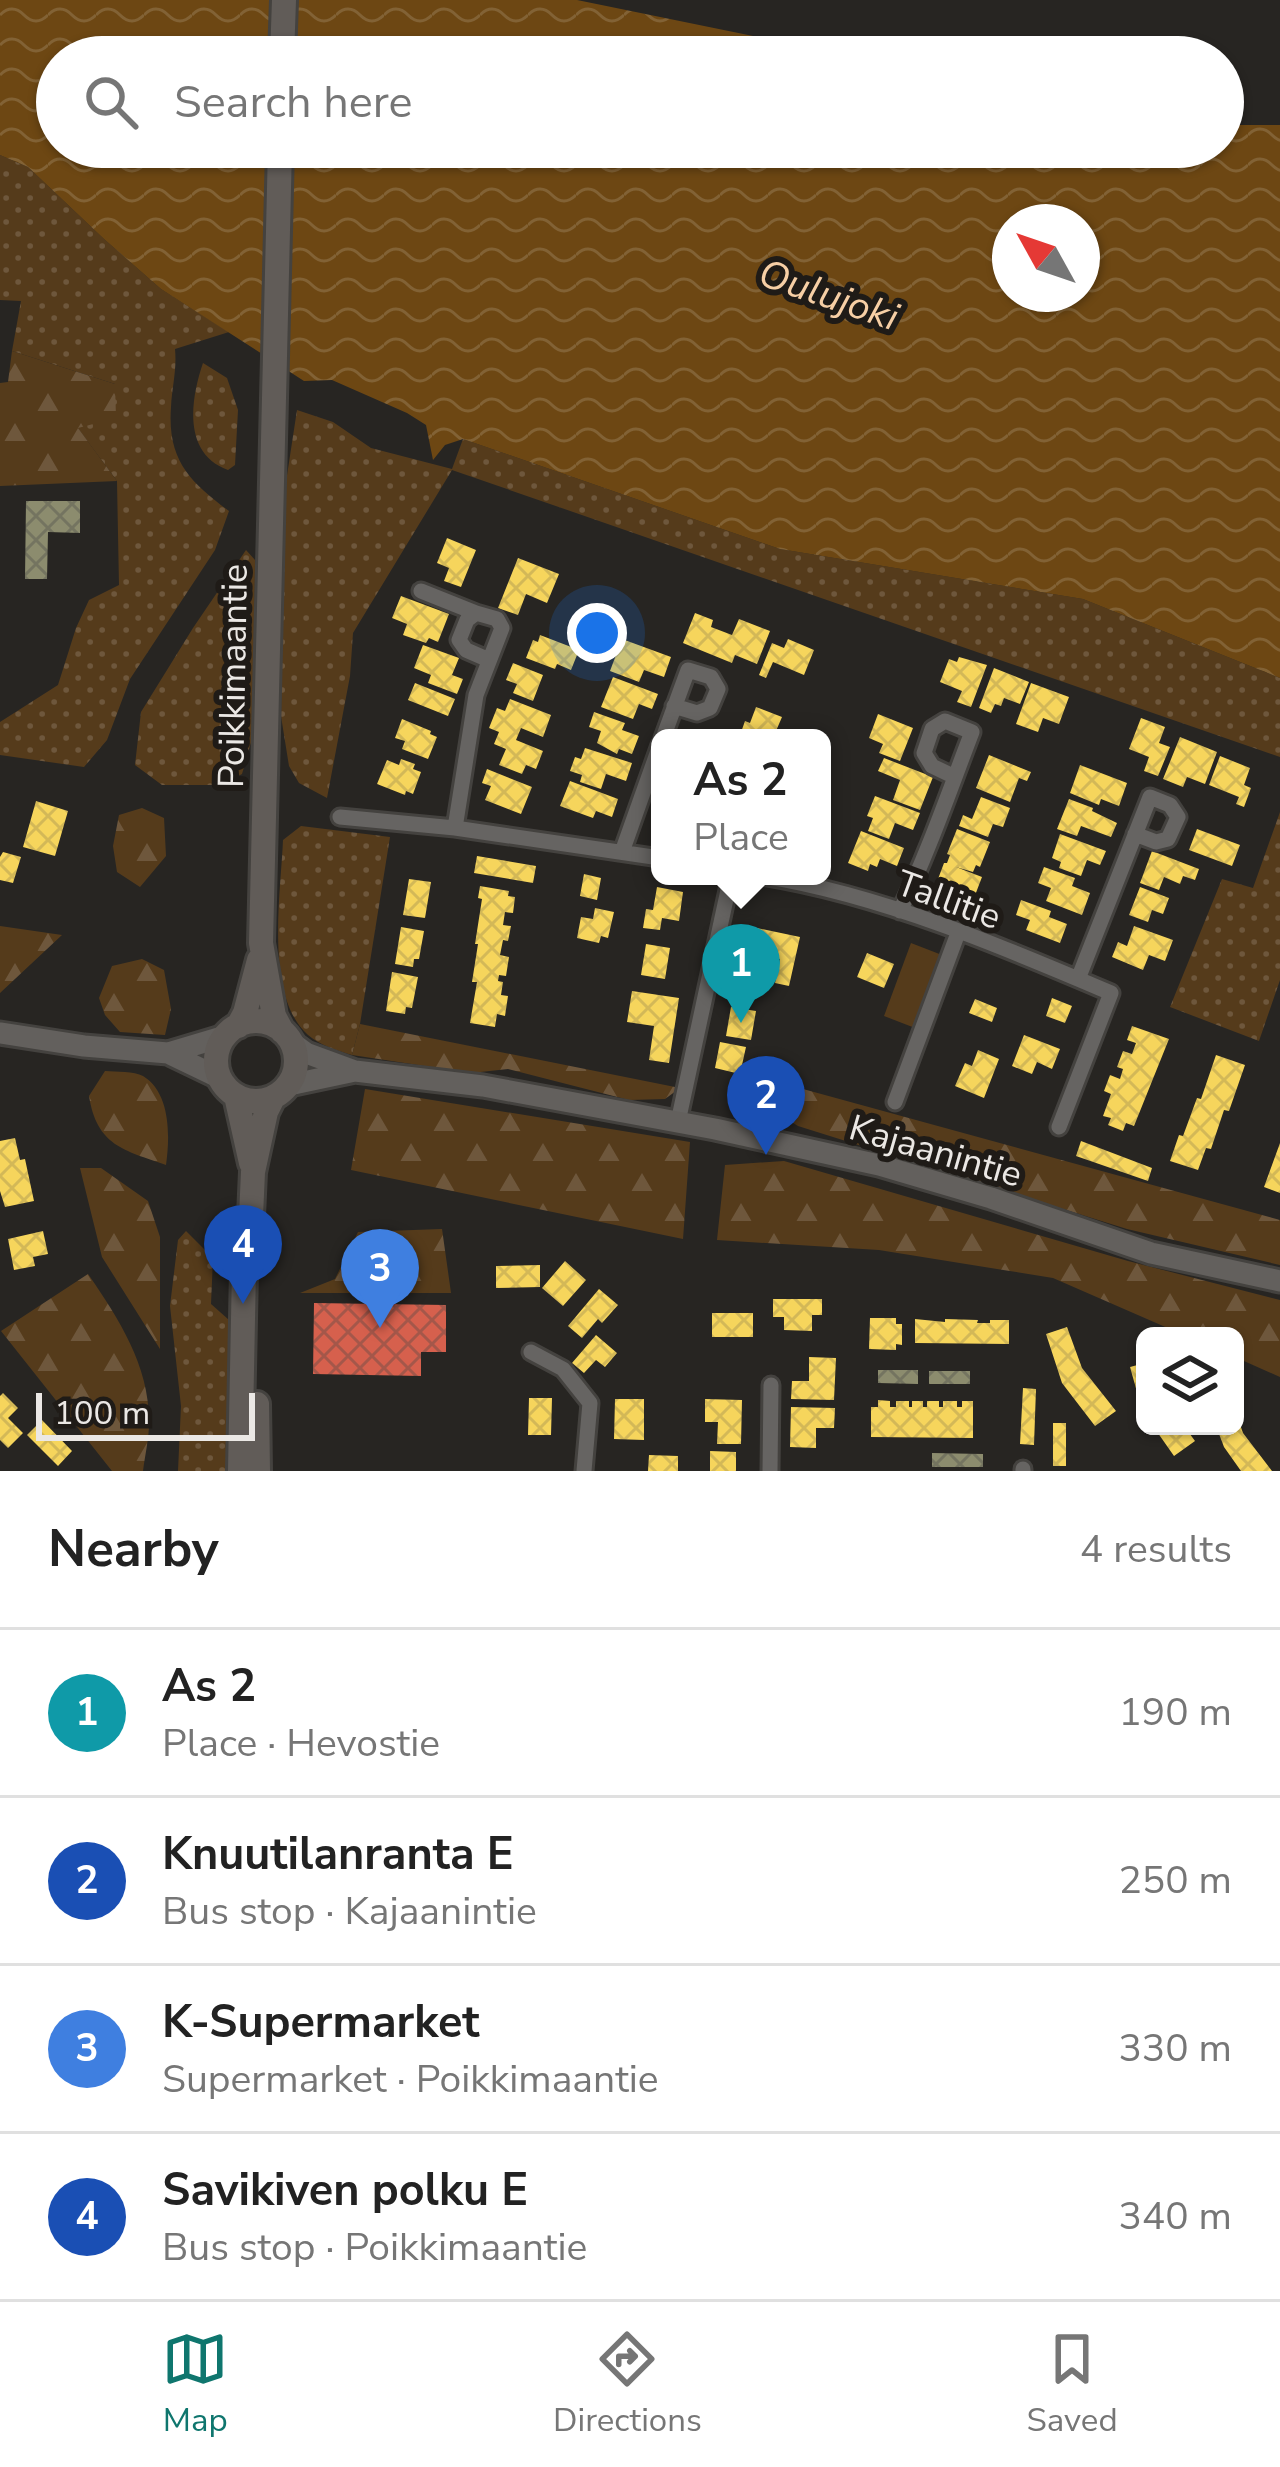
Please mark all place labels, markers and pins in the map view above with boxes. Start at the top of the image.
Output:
pin: 1 [702,924,780,1023]
pin: 2 [727,1056,805,1155]
pin: 4 [204,1205,282,1304]
pin: 3 [341,1229,419,1328]

